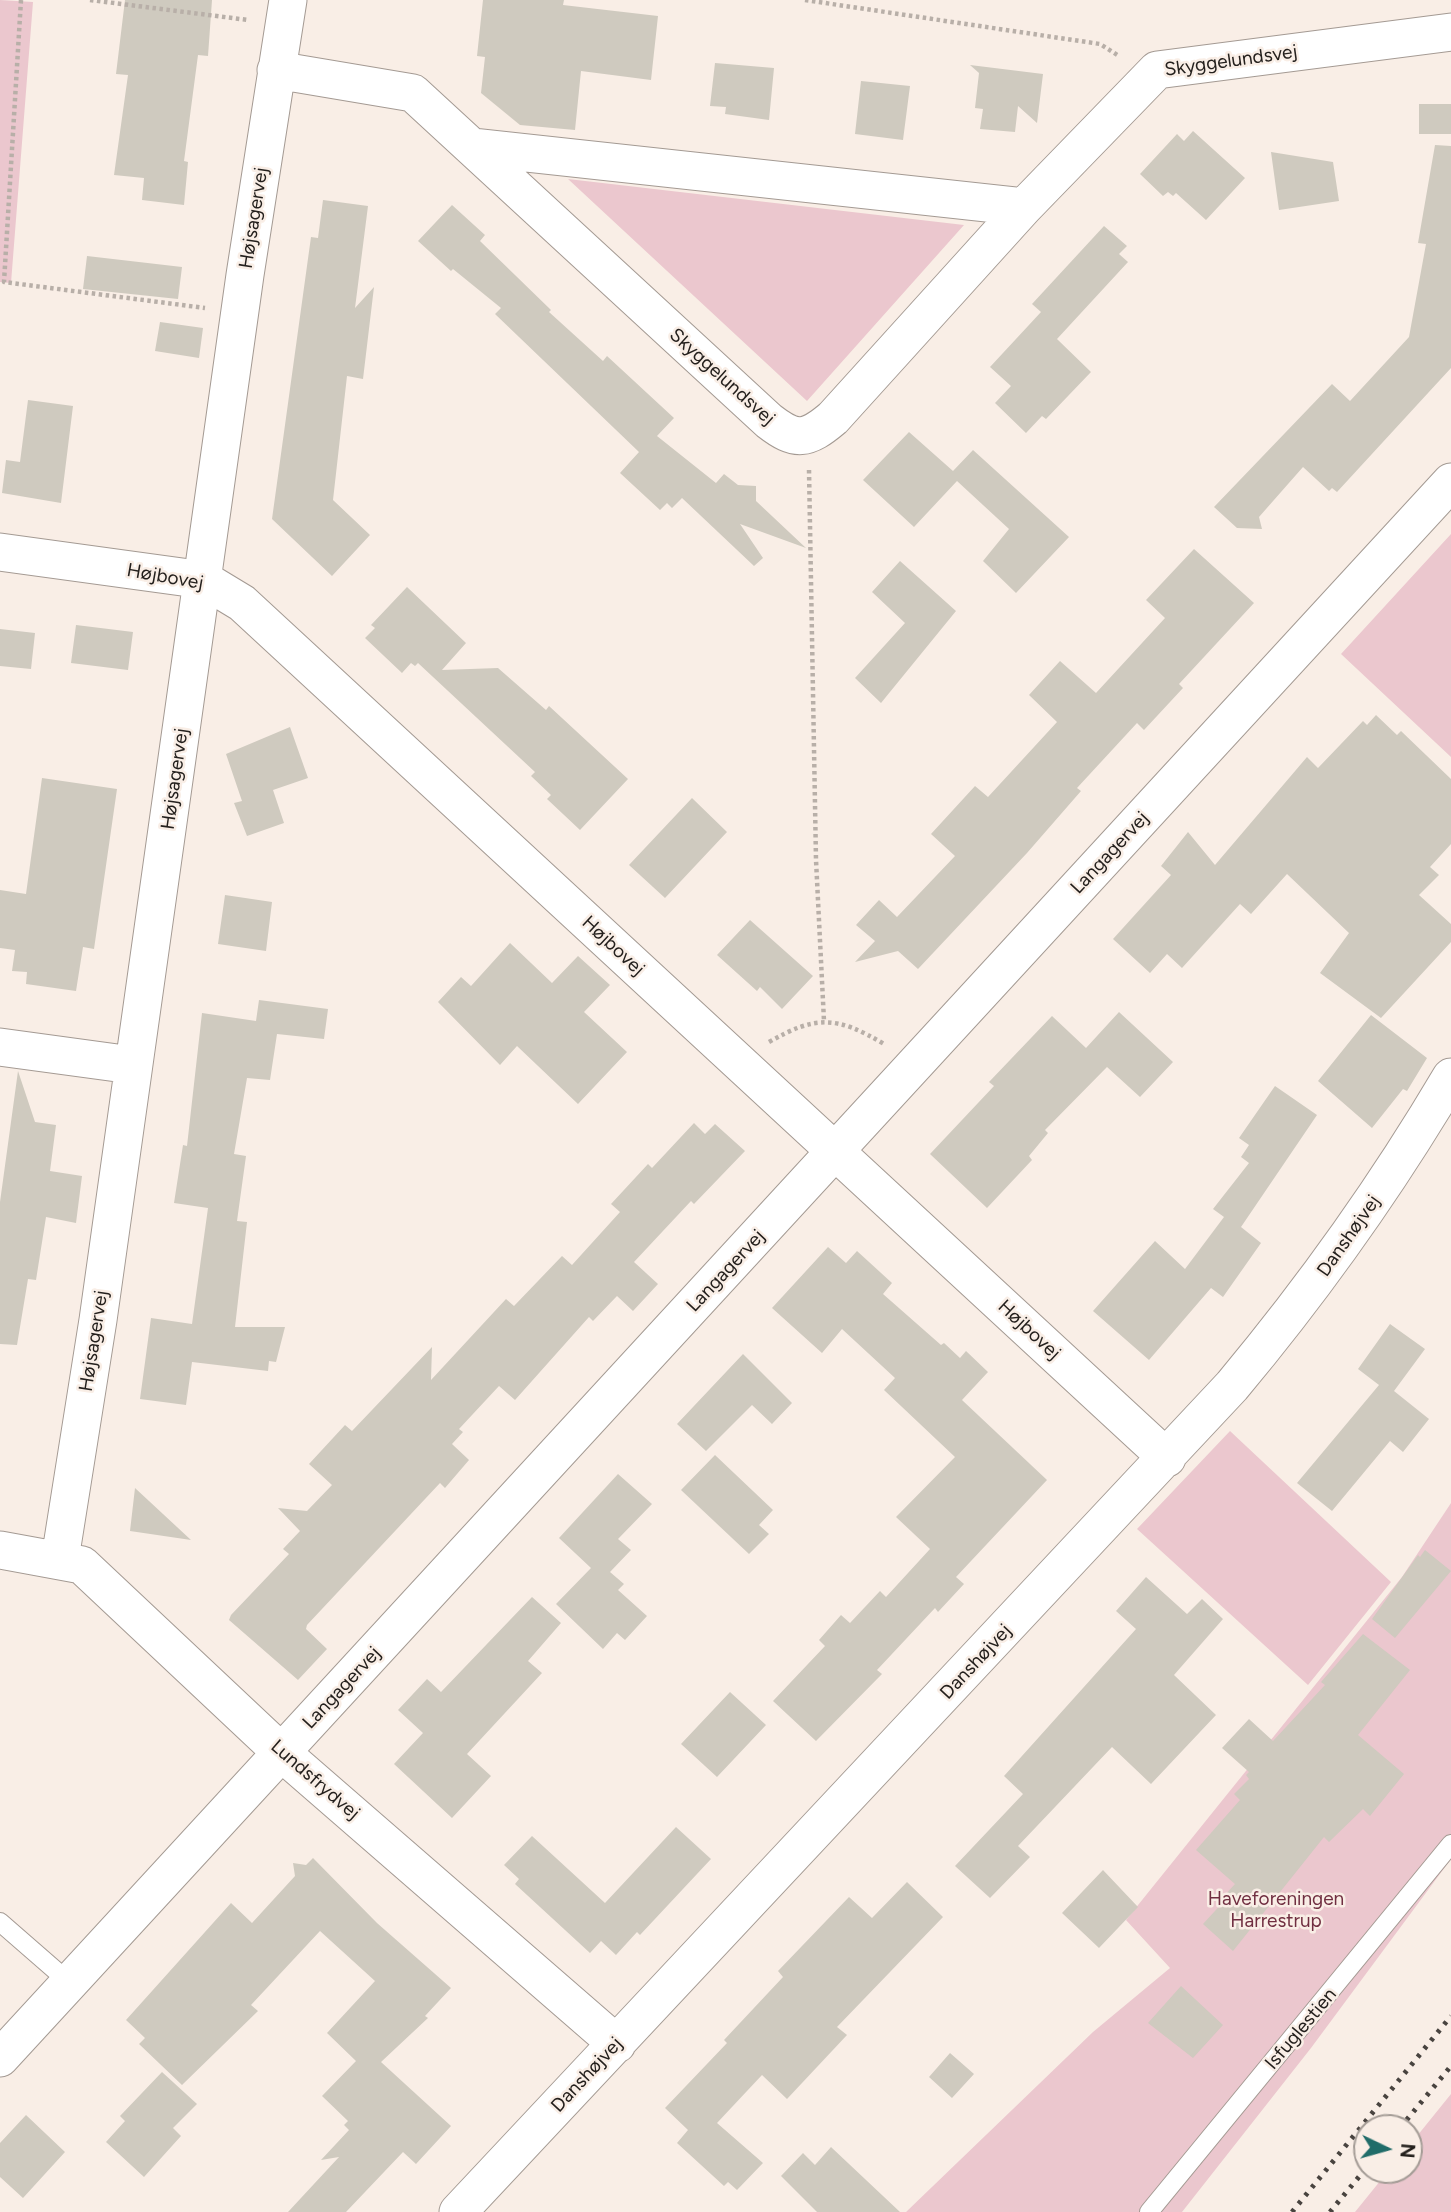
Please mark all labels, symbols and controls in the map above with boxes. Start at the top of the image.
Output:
street label: Skyggelundsvej [1163,40,1299,82]
street label: Højsagervej [235,166,273,270]
street label: Skyggelundsvej [665,324,779,430]
street label: Højbovej [125,559,205,595]
street label: Højsagervej [157,727,193,831]
street label: Langagervej [1066,807,1154,899]
street label: Højbovej [577,911,649,981]
street label: Danshøjvej [1313,1191,1385,1281]
street label: Langagervej [682,1225,770,1317]
street label: Højsagervej [75,1289,113,1393]
street label: Højbovej [993,1295,1065,1365]
street label: Danshøjvej [936,1620,1016,1704]
street label: Langagervej [298,1642,386,1734]
street label: Lundsfrydvej [266,1735,364,1825]
park label: Haveforeningen Harrestrup [1208,1888,1344,1932]
street label: Isfuglestien [1261,1984,1341,2074]
street label: Danshøjvej [547,2033,627,2117]
north arrow [1353,2114,1423,2184]
text: N [1395,2142,1420,2159]

